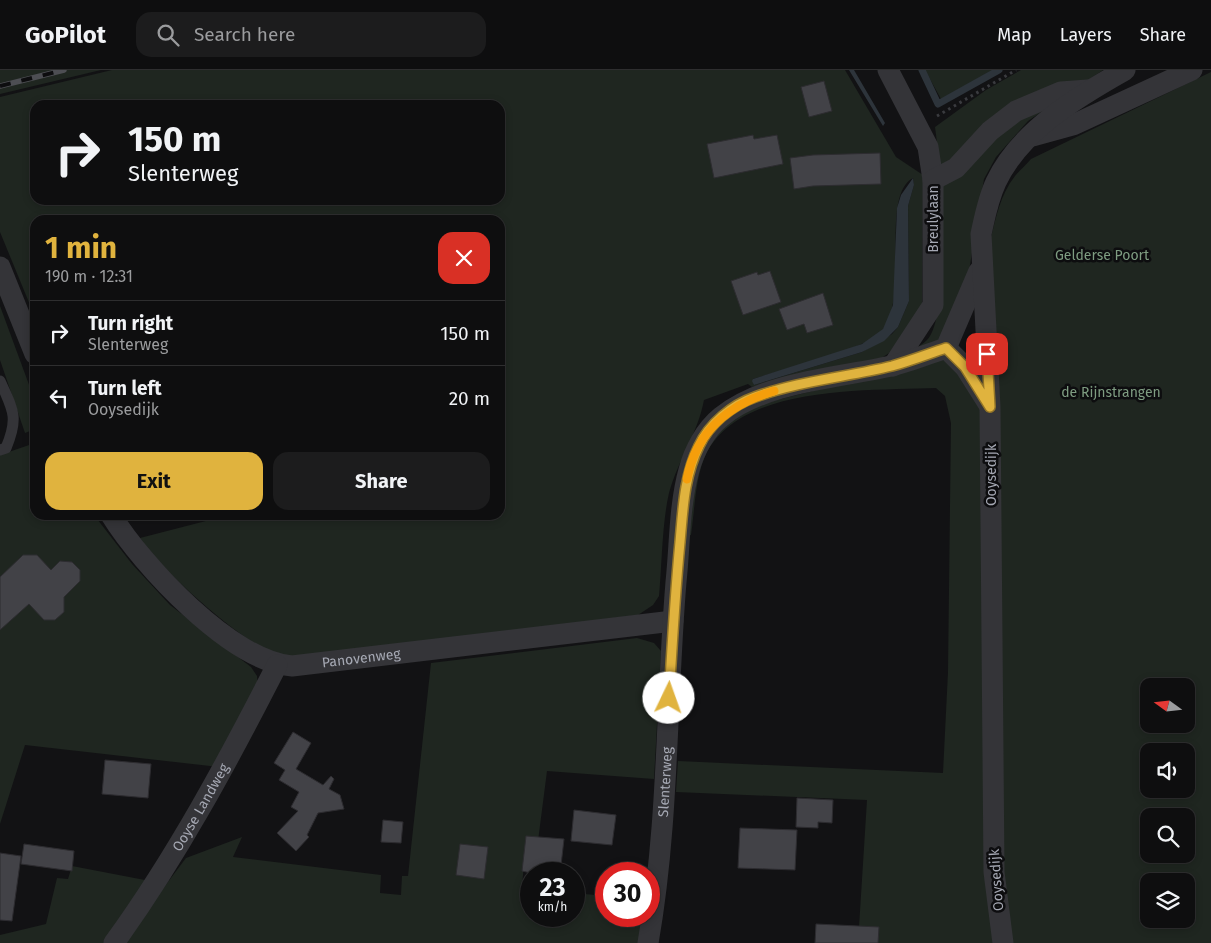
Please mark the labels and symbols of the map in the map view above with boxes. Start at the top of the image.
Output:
street label: Breulylaan [925,185,942,253]
park label: Gelderse Poort [1055,247,1150,264]
pin [966,333,1008,375]
park label: de Rijnstrangen [1061,384,1161,401]
street label: Ooysedijk [983,443,1000,506]
street label: Panovenweg [321,645,402,671]
position arrow [642,671,694,723]
north arrow [1140,678,1195,732]
street label: Slenterweg [655,746,676,818]
street label: Ooyse Landweg [169,760,233,855]
street label: Ooysedijk [986,848,1007,912]
speed limit sign: 30 [595,862,660,927]

